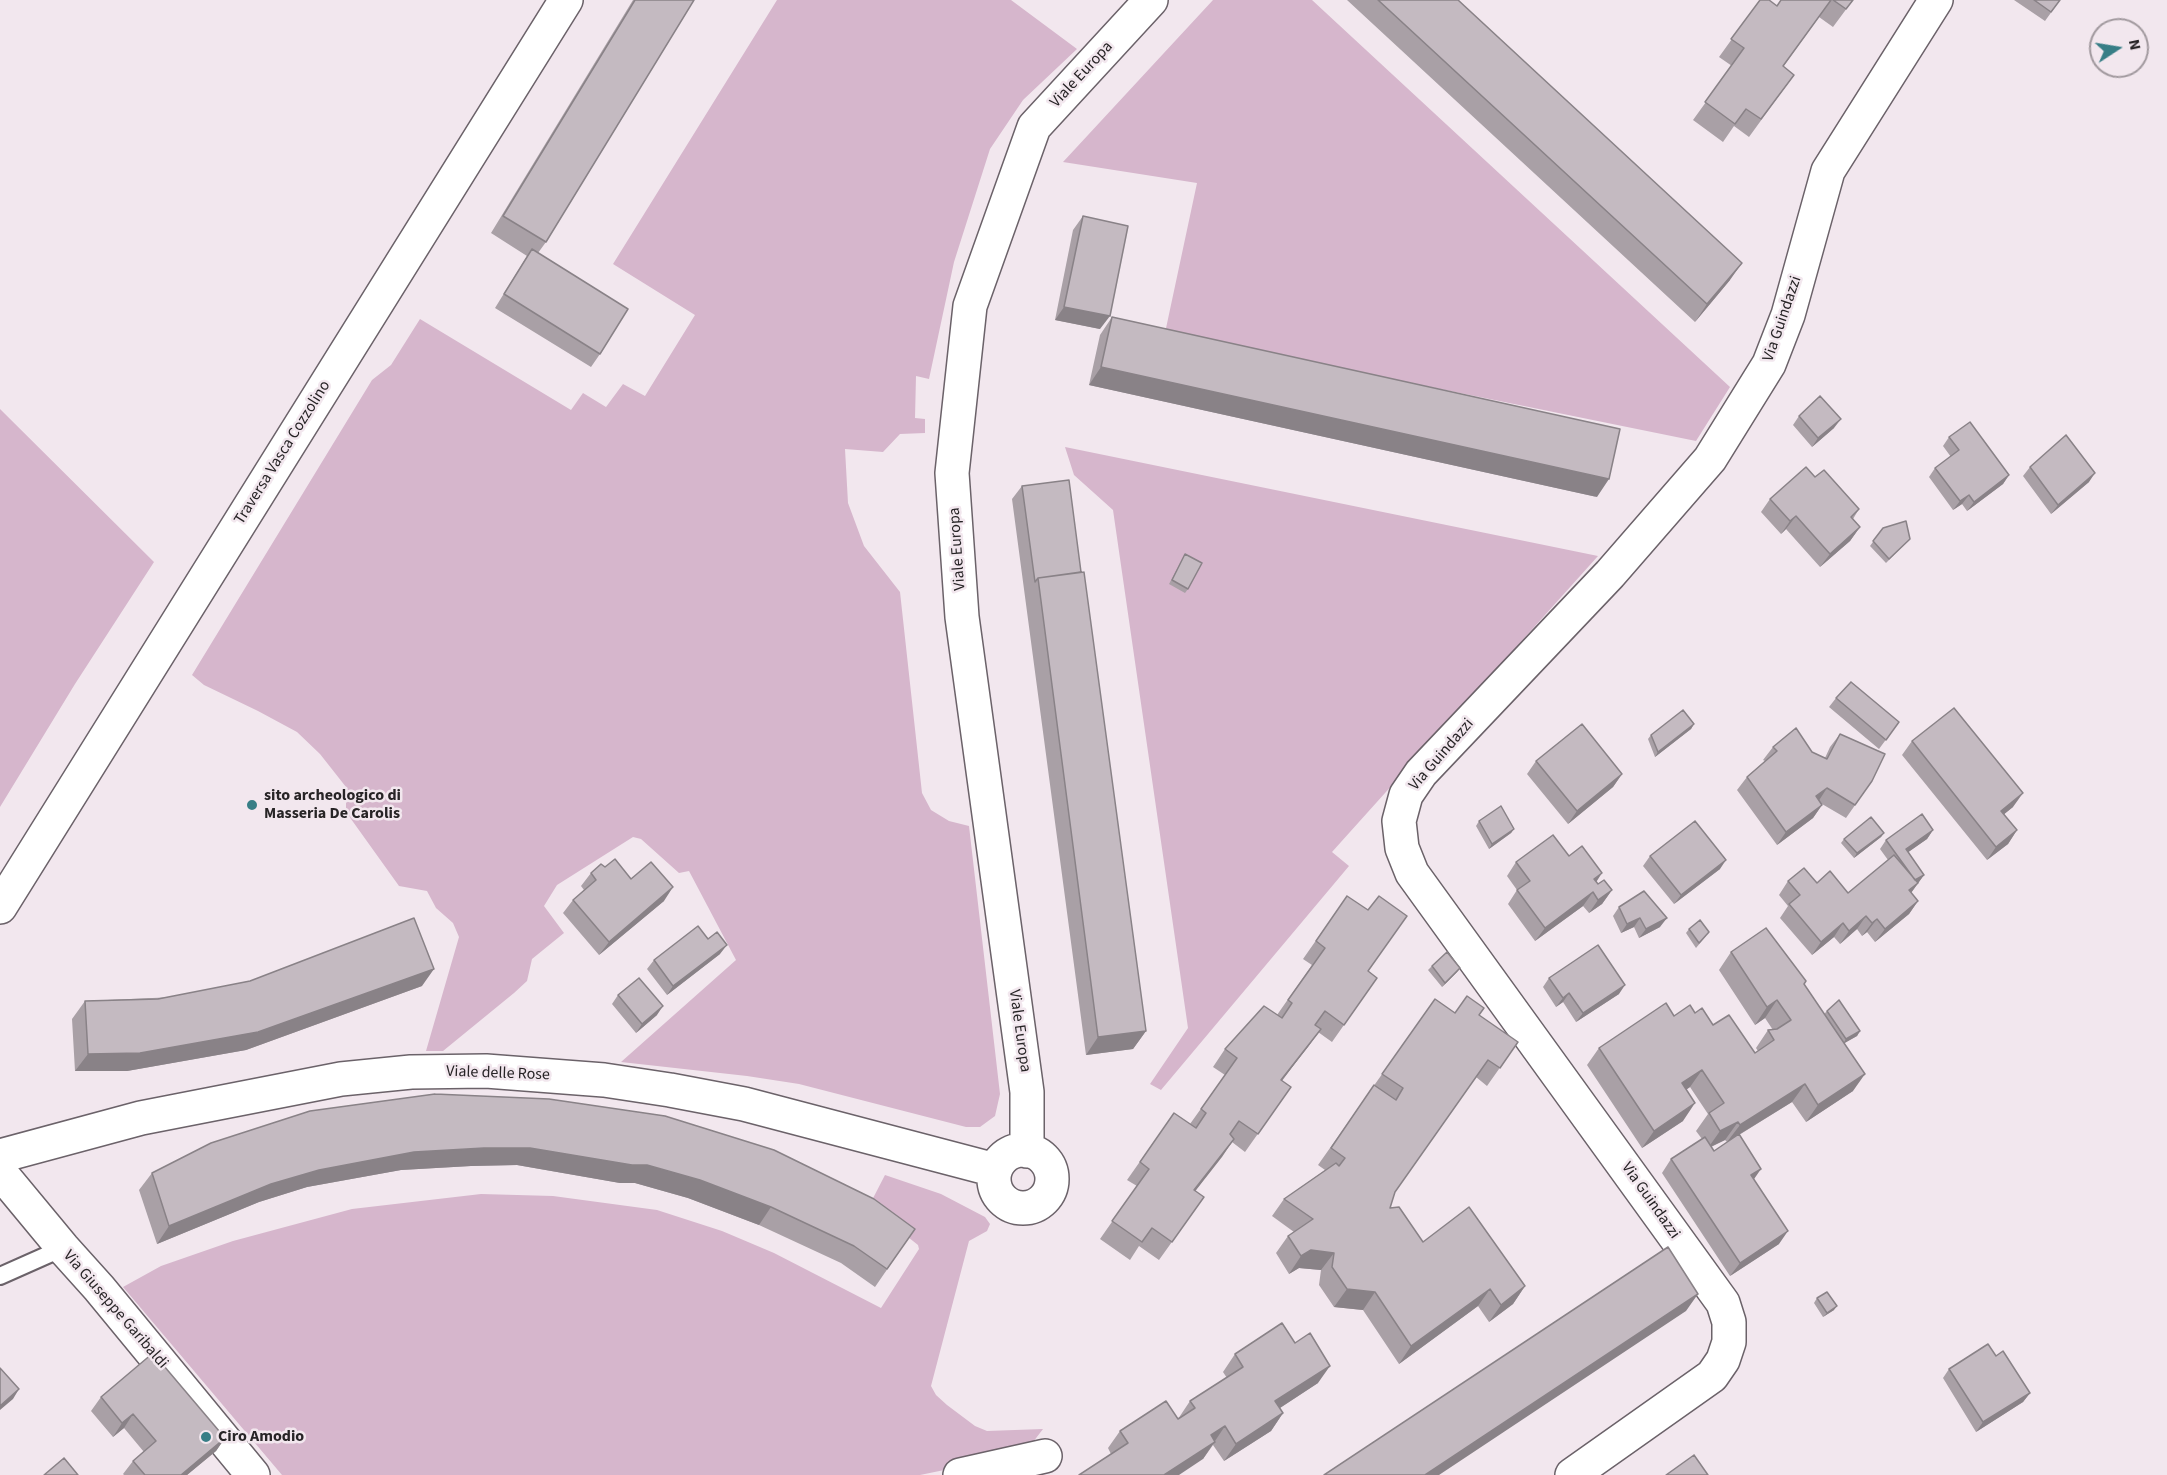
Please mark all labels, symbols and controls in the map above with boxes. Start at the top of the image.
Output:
north arrow [2089,18,2149,78]
text: N [2123,37,2147,52]
street label: Viale Europa [1047,38,1117,112]
street label: Via Guindazzi [1759,274,1807,364]
street label: Traversa Vasca Cozzolino [231,377,335,529]
street label: Viale Europa [946,507,970,591]
street label: Via Guindazzi [1405,715,1479,795]
place label: sito archeologico di Masseria De Carolis [264,786,401,824]
marker: sito archeologico di Masseria De Carolis [245,798,259,812]
street label: Viale Europa [1004,988,1034,1074]
street label: Viale delle Rose [446,1063,550,1085]
street label: Via Guindazzi [1617,1159,1683,1243]
street label: Via Giuseppe Garibaldi [58,1247,172,1373]
place label: Ciro Amodio [218,1427,304,1447]
marker: Ciro Amodio [199,1430,213,1444]

